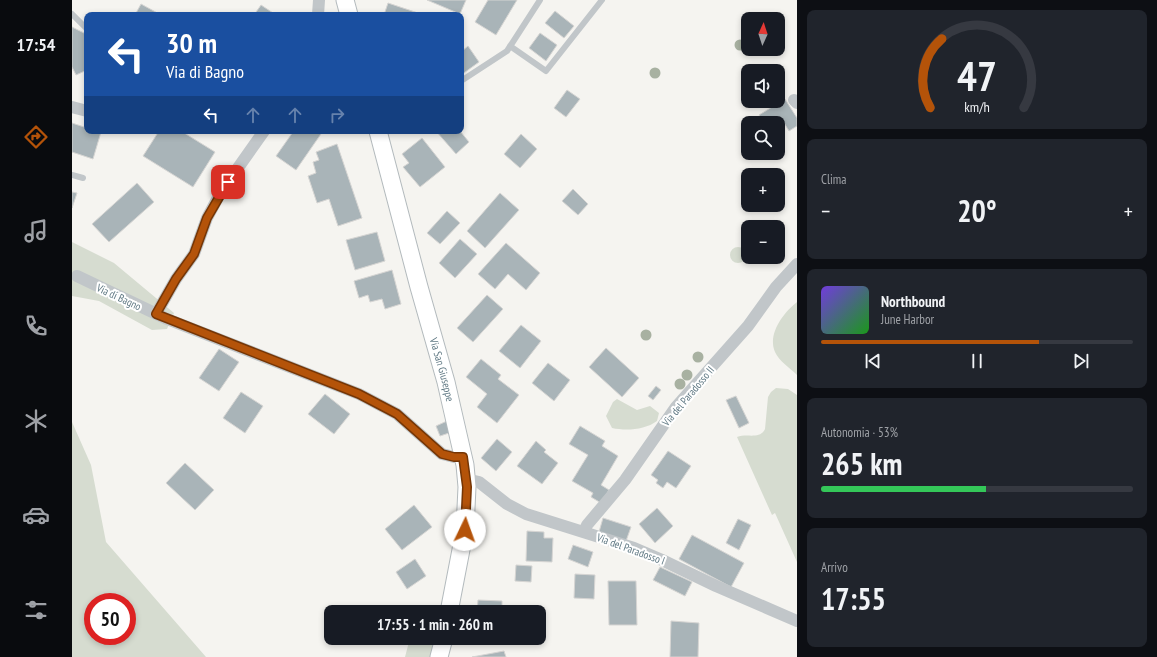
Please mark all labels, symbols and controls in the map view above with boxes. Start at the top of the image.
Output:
north arrow [741,12,785,56]
map controls [741,12,785,264]
text: 30 m [166,24,217,61]
icon: left [100,28,152,80]
text: 17:54 [17,33,55,56]
text: 47 [957,49,997,102]
text: Via di Bagno [166,60,244,83]
button: sound [741,64,785,108]
text: km/h [964,96,990,115]
icon: left [200,104,222,126]
icon: ahead [242,104,264,126]
icon: ahead [284,104,306,126]
icon: right [326,104,348,126]
button: search [741,116,785,160]
icon: directions [22,123,50,151]
pin [211,165,245,199]
button: + [741,168,785,212]
icon: arrive [217,171,239,193]
text: Clima [821,171,846,188]
text: 20° [957,191,997,230]
text: − [821,197,830,225]
text: + [1124,197,1133,225]
icon: music [22,217,50,245]
button: − [741,220,785,264]
street label: Via di Bagno [94,280,144,314]
text: Northbound [881,292,945,311]
text: June Harbor [881,311,934,328]
icon: phone [22,312,50,340]
street label: Via San Giuseppe [426,335,457,403]
icon: previous [862,350,884,372]
icon: pause [966,350,988,372]
icon: next [1070,350,1092,372]
street label: Via del Paradosso II [658,363,717,430]
icon: climate [22,407,50,435]
text: Autonomia · 53% [821,424,898,441]
text: 265 km [821,444,902,483]
icon: car [22,501,50,529]
position arrow [444,509,486,551]
street label: Via del Paradosso I [594,530,667,568]
text: Arrivo [821,559,848,576]
text: 17:55 [821,579,886,618]
speed limit sign: 50 [84,593,136,645]
icon: filters [22,596,50,624]
text: 17:55 · 1 min · 260 m [377,615,493,634]

